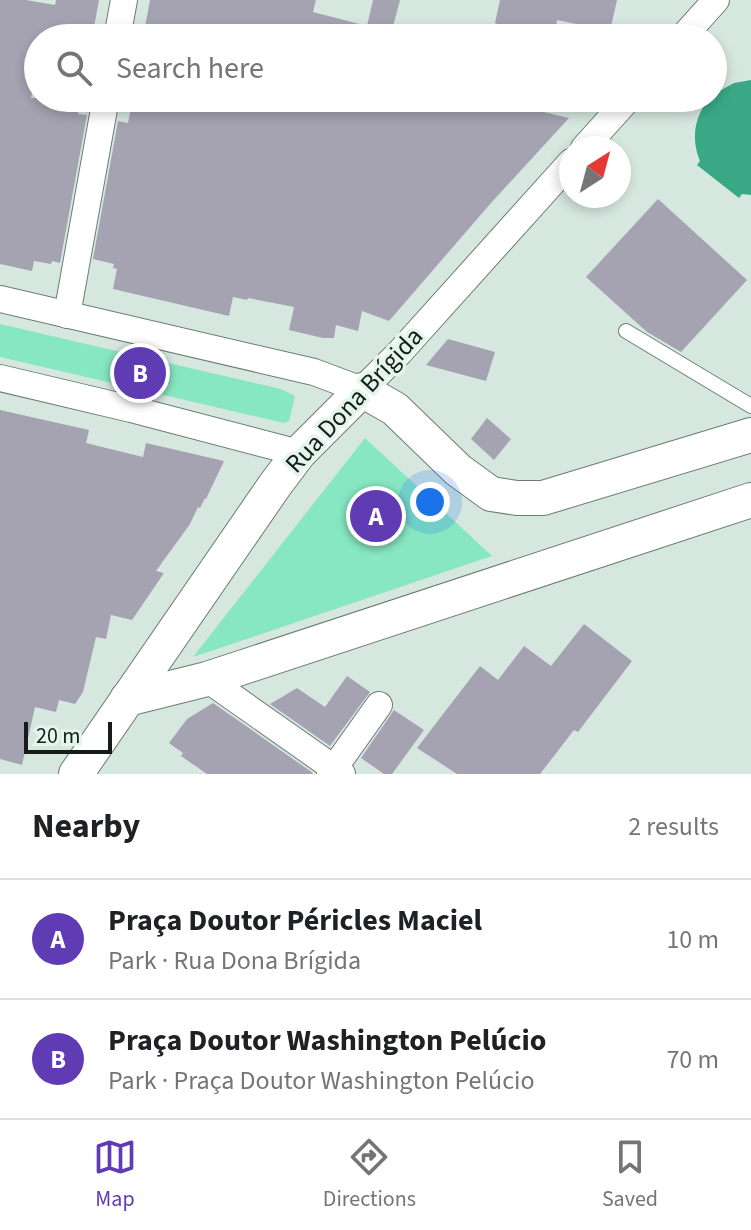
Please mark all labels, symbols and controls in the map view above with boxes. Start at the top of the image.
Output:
search box [24,24,727,112]
icon: search [52,46,96,90]
text: Search here [116,47,264,90]
north arrow [559,136,631,208]
street label: Rua Dona Brígida [277,319,431,481]
pin: B [114,343,166,403]
your location [410,482,450,522]
pin: A [350,486,402,546]
scale bar [24,718,112,754]
text: 20 m [36,720,81,752]
text: Nearby [32,802,140,851]
text: 2 results [628,808,719,845]
text: Praça Doutor Péricles Maciel [108,899,482,942]
text: A [51,921,65,958]
text: 10 m [666,921,719,958]
text: Park · Rua Dona Brígida [108,942,361,979]
text: Praça Doutor Washington Pelúcio [108,1019,546,1062]
text: B [50,1041,66,1078]
text: 70 m [666,1041,719,1078]
text: Park · Praça Doutor Washington Pelúcio [108,1062,535,1099]
tab: Map [93,1135,137,1215]
tab: Directions [323,1135,416,1215]
tab: Saved [602,1135,658,1215]

